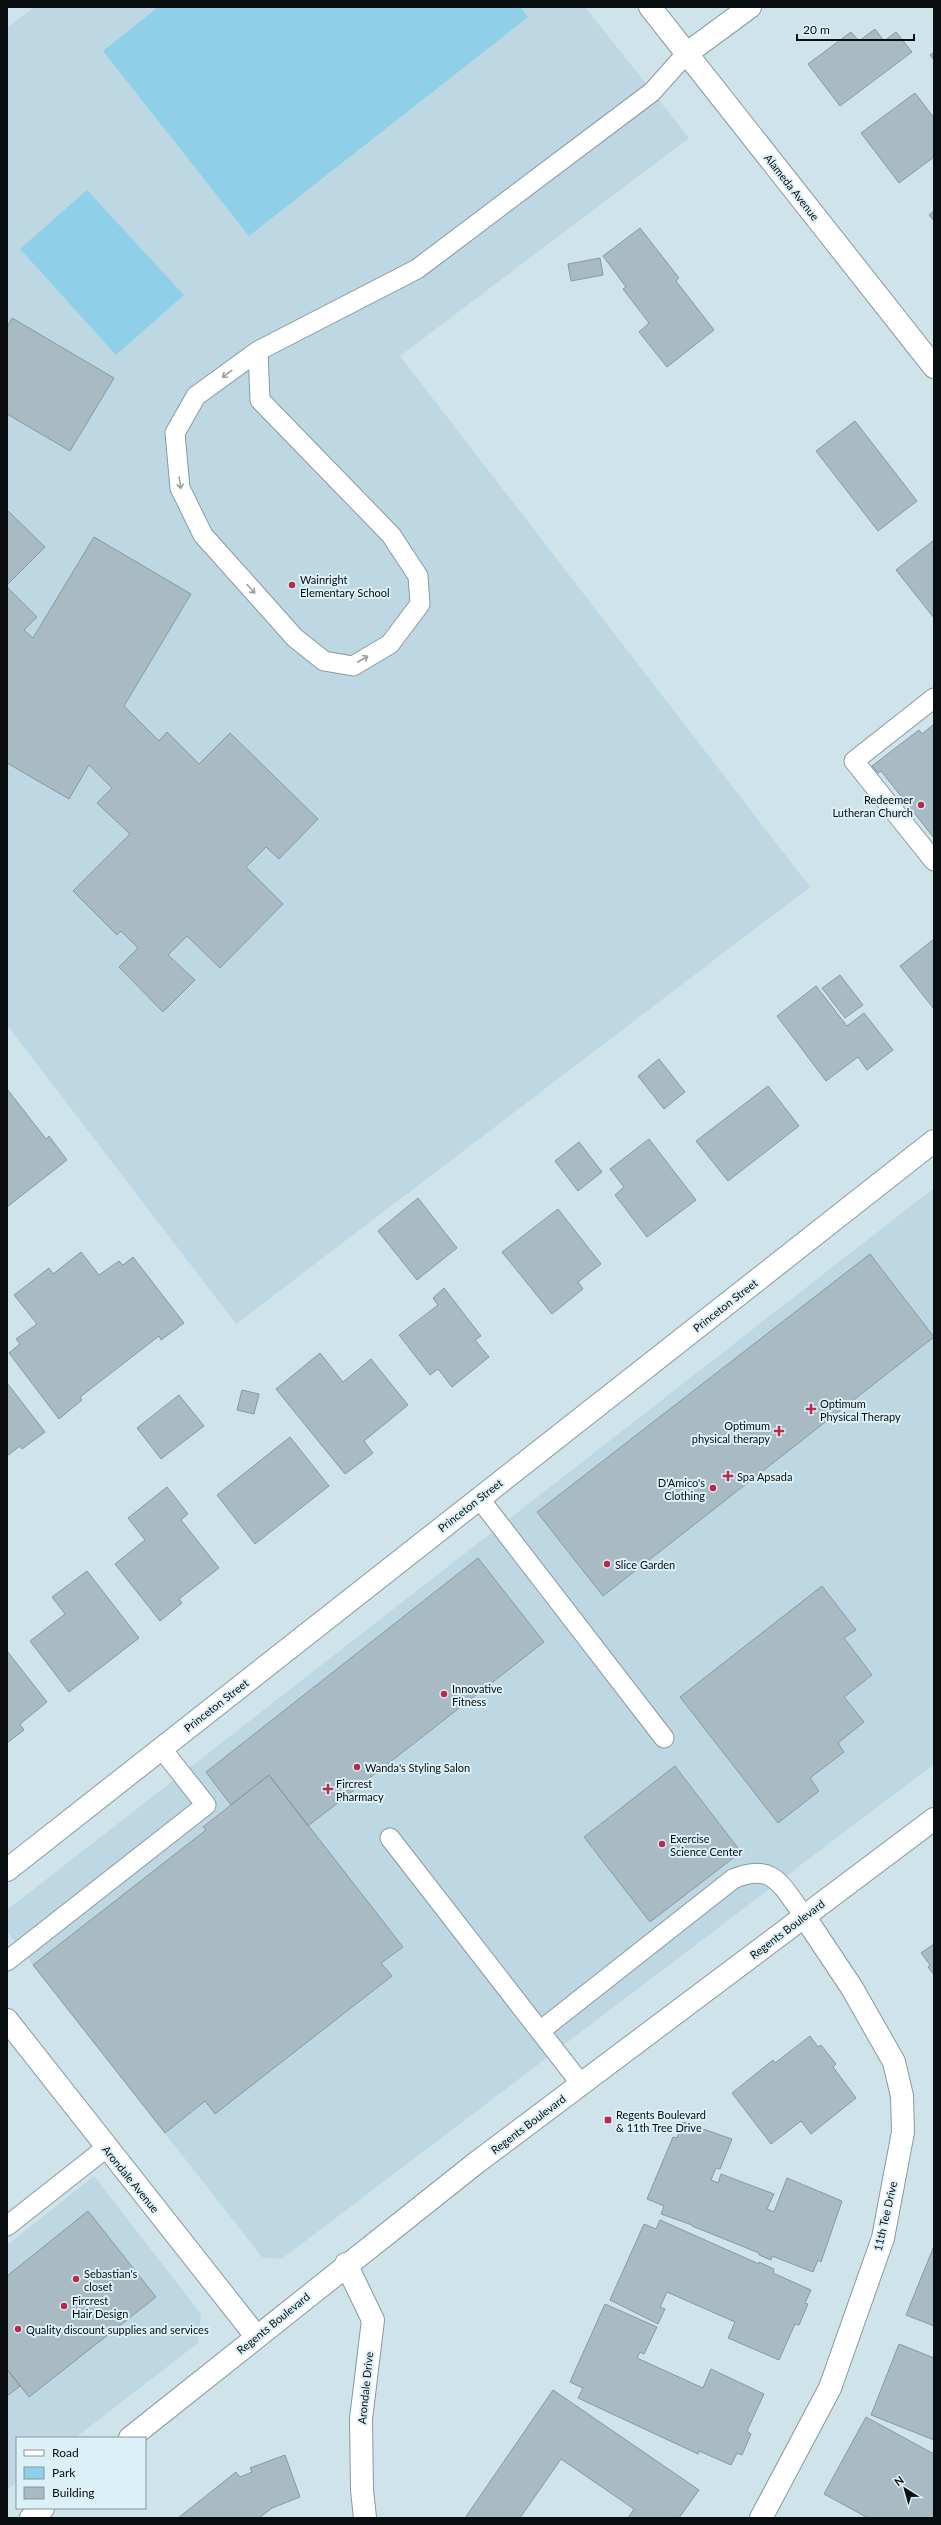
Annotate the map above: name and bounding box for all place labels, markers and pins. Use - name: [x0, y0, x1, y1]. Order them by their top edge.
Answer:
- place label: Wainright Elementary School: [300, 573, 390, 599]
- marker: Wainright Elementary School: [287, 580, 297, 590]
- place label: Redeemer Lutheran Church: [833, 793, 913, 819]
- marker: Redeemer Lutheran Church: [916, 800, 926, 810]
- place label: Optimum Physical Therapy: [820, 1397, 901, 1423]
- marker: Optimum Physical Therapy: [805, 1403, 817, 1415]
- place label: Optimum physical therapy: [692, 1419, 770, 1445]
- marker: Optimum physical therapy: [773, 1425, 785, 1437]
- marker: Spa Apsada: [722, 1470, 734, 1482]
- place label: Spa Apsada: [737, 1470, 792, 1483]
- place label: D'Amico's Clothing: [658, 1476, 705, 1502]
- marker: D'Amico's Clothing: [708, 1483, 718, 1493]
- place label: Slice Garden: [615, 1558, 675, 1571]
- marker: Slice Garden: [602, 1559, 612, 1569]
- place label: Innovative Fitness: [452, 1682, 503, 1708]
- marker: Innovative Fitness: [439, 1689, 449, 1699]
- place label: Wanda's Styling Salon: [365, 1761, 470, 1774]
- marker: Wanda's Styling Salon: [352, 1762, 362, 1772]
- place label: Fircrest Pharmacy: [336, 1777, 384, 1803]
- marker: Fircrest Pharmacy: [323, 1784, 333, 1794]
- place label: Exercise Science Center: [670, 1832, 742, 1858]
- marker: Exercise Science Center: [657, 1839, 667, 1849]
- place label: Regents Boulevard & 11th Tree Drive: [616, 2108, 706, 2134]
- marker: Regents Boulevard & 11th Tree Drive: [603, 2115, 613, 2125]
- place label: Sebastian's closet: [84, 2267, 138, 2293]
- marker: Sebastian's closet: [71, 2274, 81, 2284]
- place label: Fircrest Hair Design: [72, 2294, 128, 2320]
- marker: Fircrest Hair Design: [59, 2301, 69, 2311]
- place label: Quality discount supplies and services: [26, 2323, 209, 2336]
- marker: Quality discount supplies and services: [13, 2324, 23, 2334]

